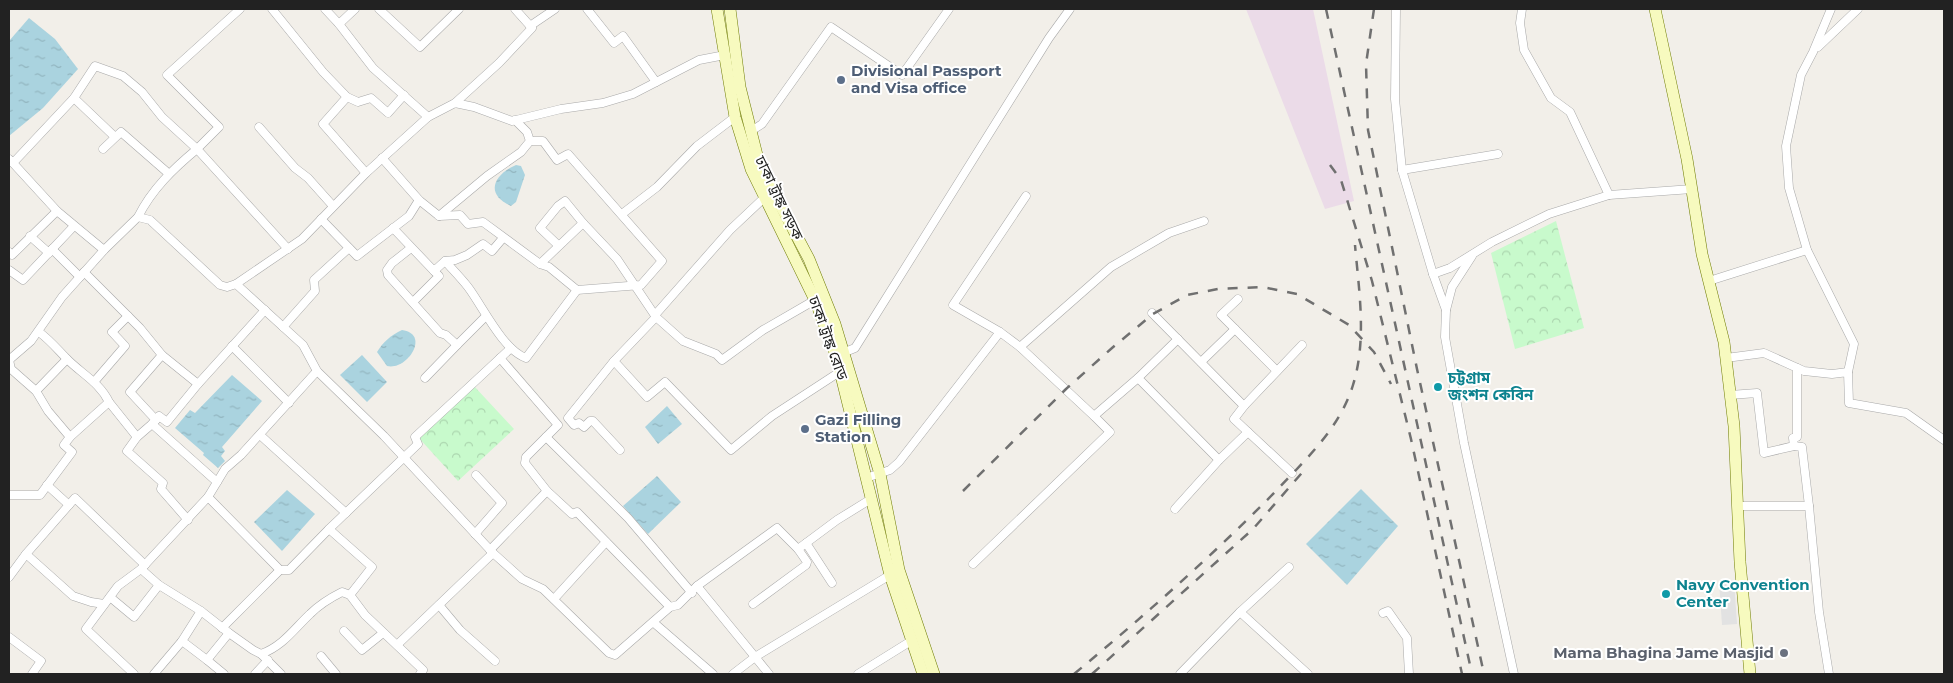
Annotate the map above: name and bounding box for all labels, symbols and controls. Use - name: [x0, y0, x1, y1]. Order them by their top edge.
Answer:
- place label: Divisional Passport and Visa office: [851, 61, 1002, 97]
- marker: Divisional Passport and Visa office: [835, 74, 847, 86]
- street label: ঢাকা ট্রাঙ্ক সড়ক: [751, 152, 808, 244]
- street label: ঢাকা ট্রাঙ্ক রোড: [804, 292, 853, 383]
- place label: চট্টগ্রাম জংশন কেবিন: [1447, 368, 1534, 404]
- marker: চট্টগ্রাম জংশন কেবিন: [1432, 381, 1444, 393]
- place label: Gazi Filling Station: [815, 410, 901, 446]
- marker: Gazi Filling Station: [799, 423, 811, 435]
- place label: Navy Convention Center: [1676, 575, 1810, 611]
- marker: Navy Convention Center: [1660, 588, 1672, 600]
- place label: Mama Bhagina Jame Masjid: [1553, 643, 1774, 662]
- marker: Mama Bhagina Jame Masjid: [1778, 647, 1790, 659]

